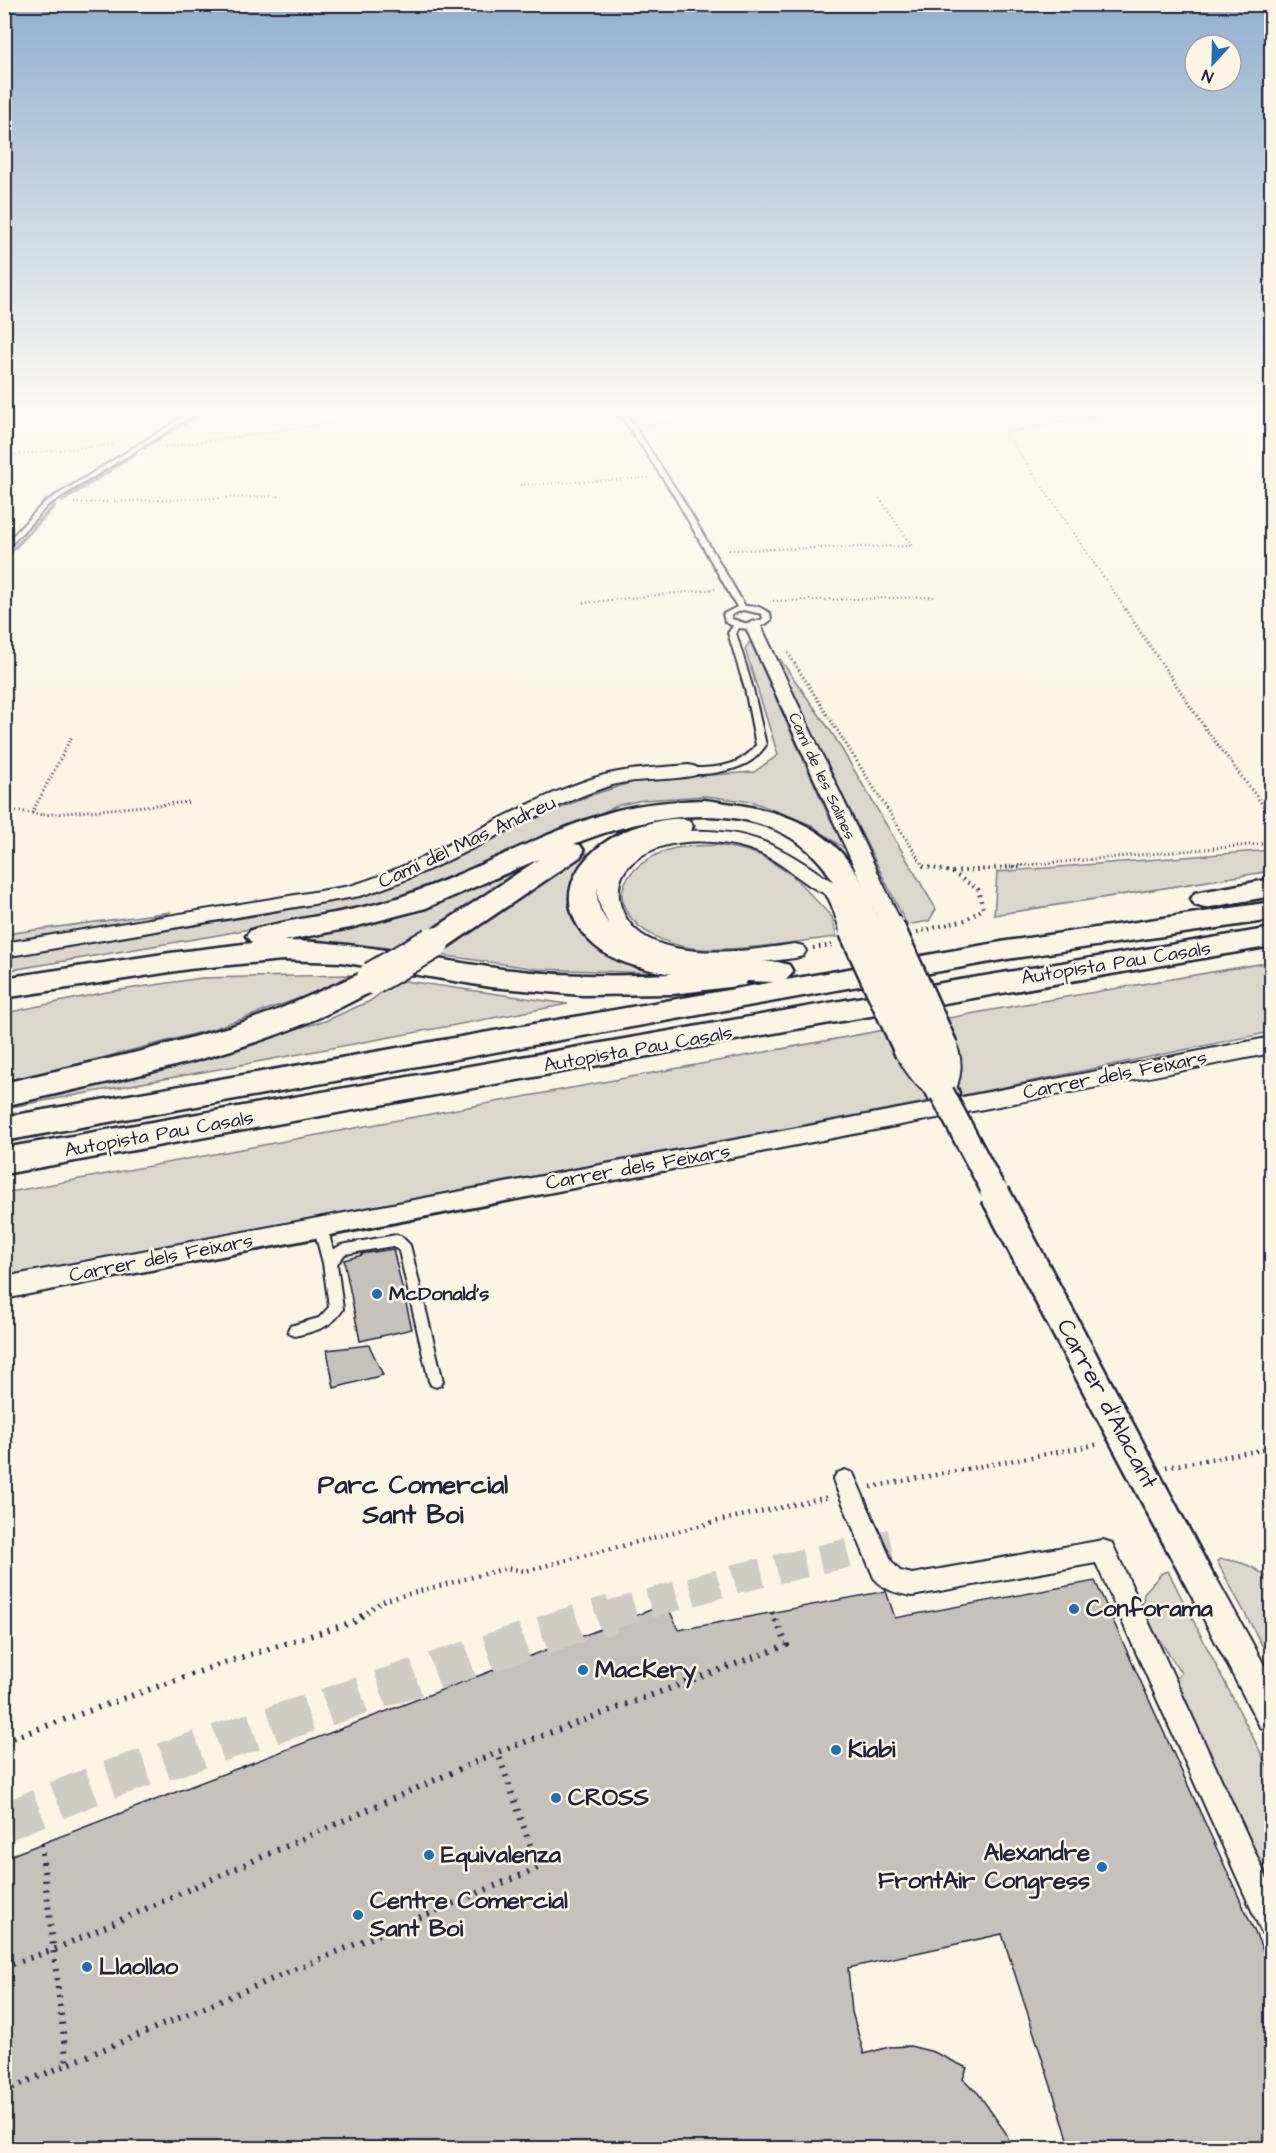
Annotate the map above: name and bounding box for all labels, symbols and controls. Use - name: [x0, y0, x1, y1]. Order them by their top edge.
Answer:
- north arrow: [1183, 33, 1243, 93]
- text: N: [1199, 64, 1217, 88]
- street label: Camí de les Salines: [783, 709, 861, 843]
- street label: Camí del Mas Andreu: [374, 789, 560, 895]
- street label: Autopista Pau Casals: [1019, 934, 1213, 992]
- street label: Autopista Pau Casals: [541, 1019, 735, 1079]
- street label: Carrer dels Feixars: [1021, 1043, 1209, 1107]
- street label: Autopista Pau Casals: [62, 1104, 256, 1164]
- street label: Carrer dels Feixars: [544, 1137, 732, 1197]
- street label: Carrer dels Feixars: [67, 1226, 255, 1290]
- place label: McDonald's: [389, 1280, 489, 1308]
- marker: McDonald's: [370, 1287, 384, 1301]
- street label: Carrer d'Alacant: [1048, 1313, 1166, 1495]
- district label: Parc Comercial Sant Boi: [318, 1467, 508, 1533]
- place label: Conforama: [1086, 1592, 1213, 1626]
- marker: Conforama: [1067, 1602, 1081, 1616]
- place label: MacKery: [595, 1653, 697, 1689]
- marker: MacKery: [576, 1663, 590, 1677]
- place label: Kiabi: [848, 1733, 896, 1767]
- marker: Kiabi: [829, 1743, 843, 1757]
- place label: CROSS: [568, 1781, 650, 1815]
- marker: CROSS: [549, 1791, 563, 1805]
- place label: Alexandre FrontAir Congress: [878, 1836, 1090, 1899]
- place label: Equivalenza: [441, 1838, 562, 1872]
- marker: Equivalenza: [422, 1848, 436, 1862]
- marker: Alexandre FrontAir Congress: [1095, 1860, 1109, 1874]
- place label: Centre Comercial Sant Boi: [369, 1884, 568, 1946]
- marker: Centre Comercial Sant Boi: [351, 1908, 365, 1922]
- place label: Llaollao: [99, 1950, 179, 1984]
- marker: Llaollao: [80, 1960, 94, 1974]

